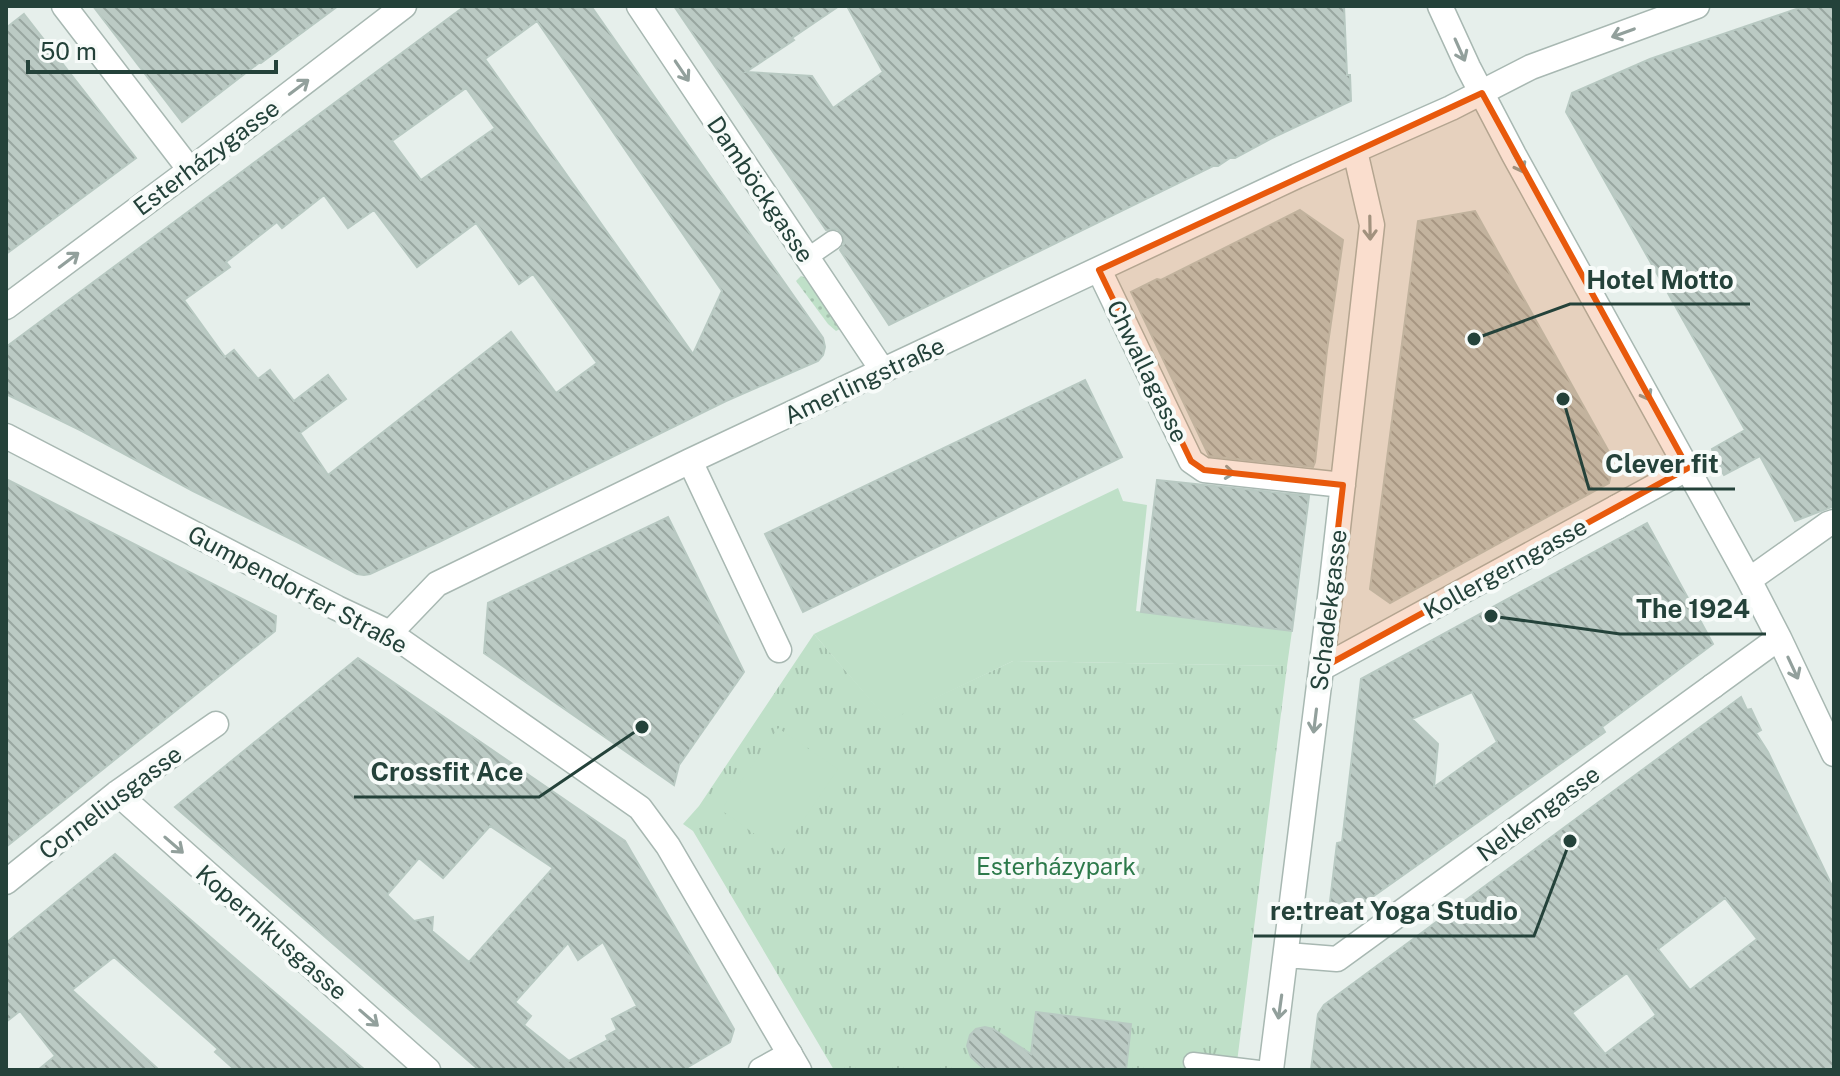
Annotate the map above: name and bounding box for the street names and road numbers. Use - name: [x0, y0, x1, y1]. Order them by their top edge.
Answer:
- street label: Esterházygasse: [128, 93, 284, 221]
- street label: Damböckgasse: [702, 111, 820, 267]
- street label: Chwallagasse: [1102, 295, 1194, 447]
- street label: Amerlingstraße: [779, 331, 949, 429]
- street label: Kollergerngasse: [1418, 512, 1592, 624]
- street label: Gumpendorfer Straße: [183, 519, 413, 659]
- street label: Schadekgasse: [1304, 528, 1352, 692]
- street label: Corneliusgasse: [33, 739, 187, 865]
- street label: Nelkengasse: [1471, 759, 1605, 867]
- street label: Kopernikusgasse: [191, 859, 353, 1005]

